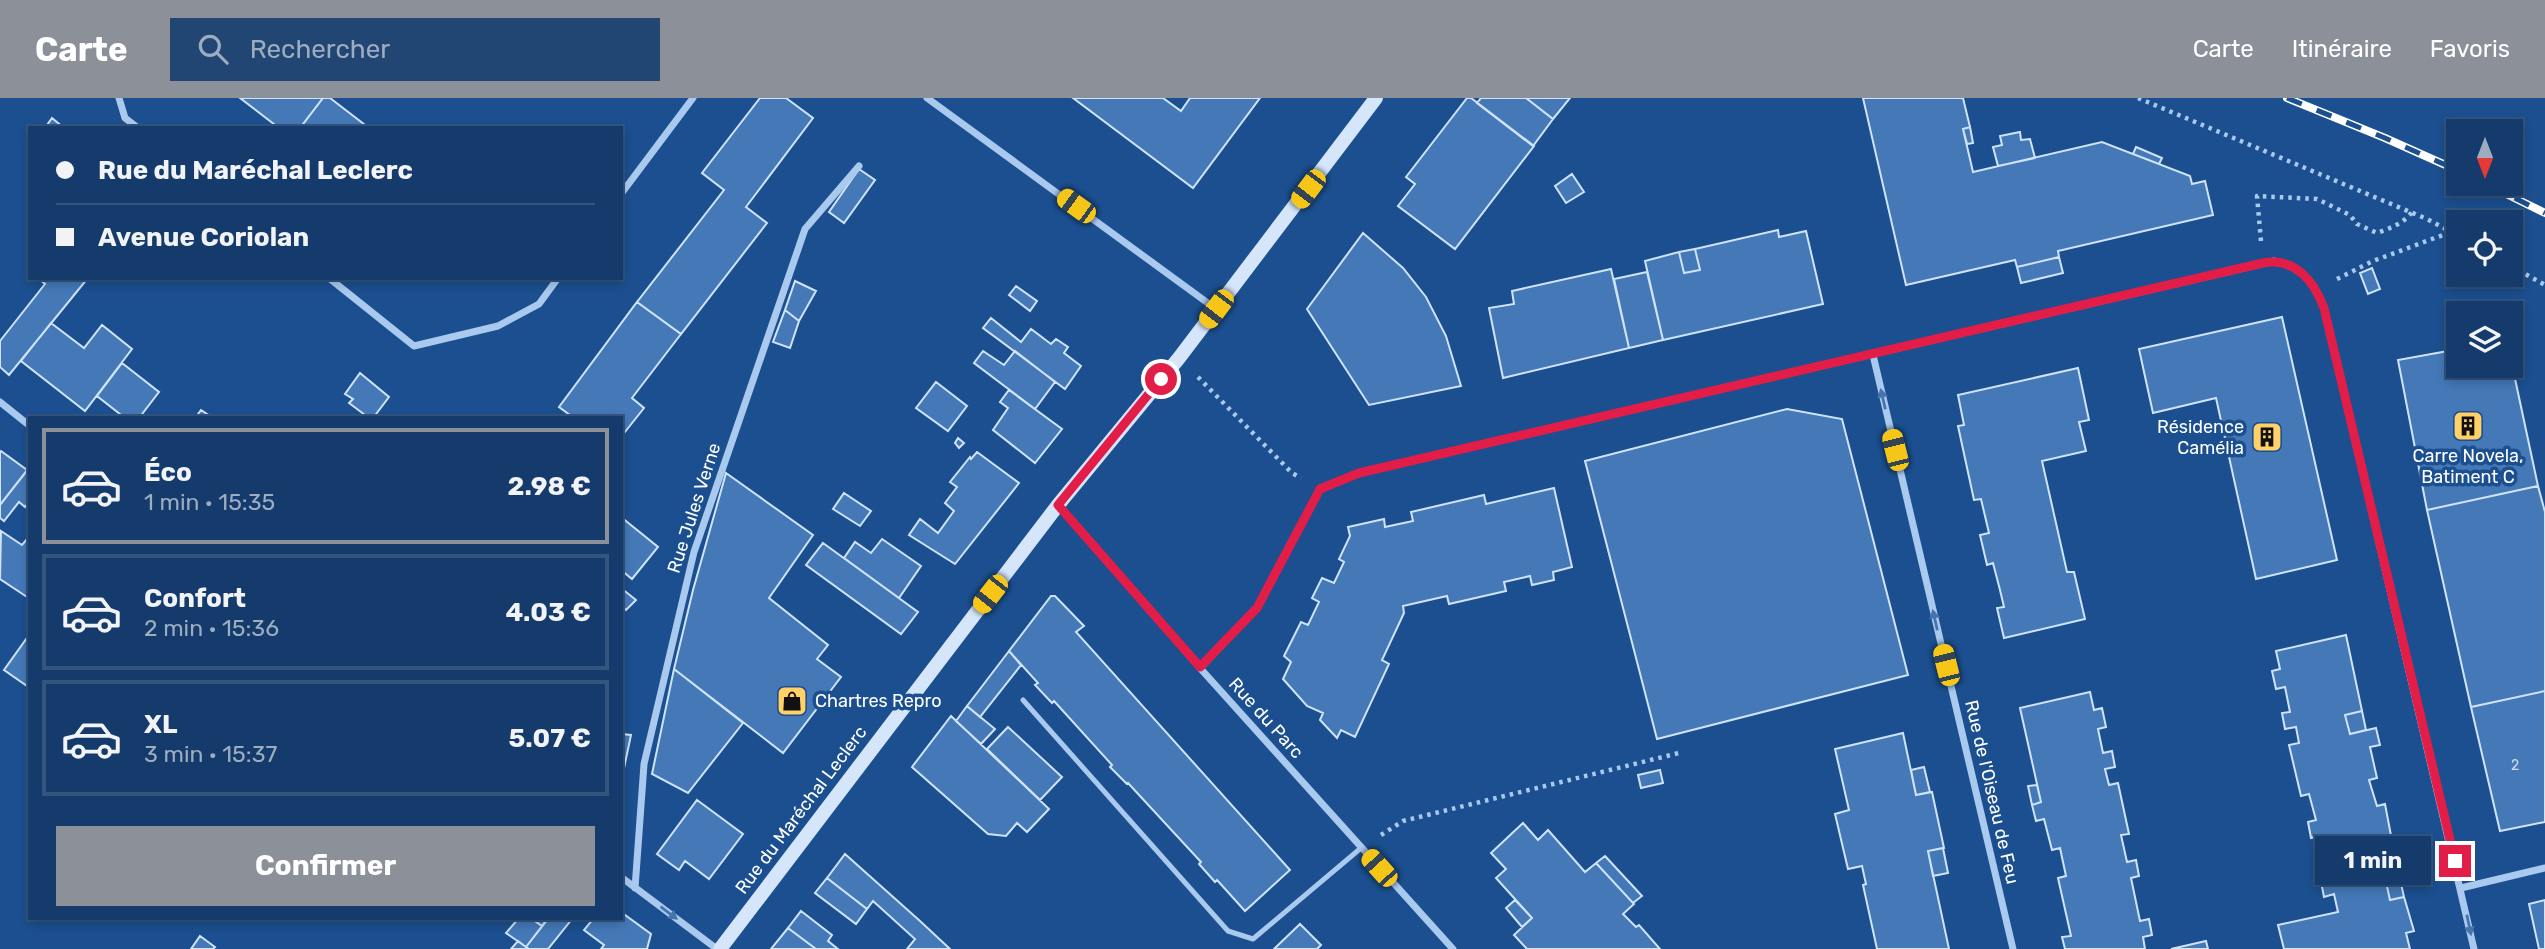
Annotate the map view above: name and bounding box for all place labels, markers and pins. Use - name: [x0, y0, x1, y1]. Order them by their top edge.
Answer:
- building icon: Carre Novela, Batiment C: [2451, 409, 2485, 443]
- place label: Résidence Camélia: [2157, 416, 2244, 459]
- building icon: Résidence Camélia: [2250, 420, 2284, 454]
- place label: Carre Novela, Batiment C: [2413, 445, 2523, 488]
- shop icon: Chartres Repro: [775, 684, 809, 718]
- place label: Chartres Repro: [815, 690, 942, 712]

